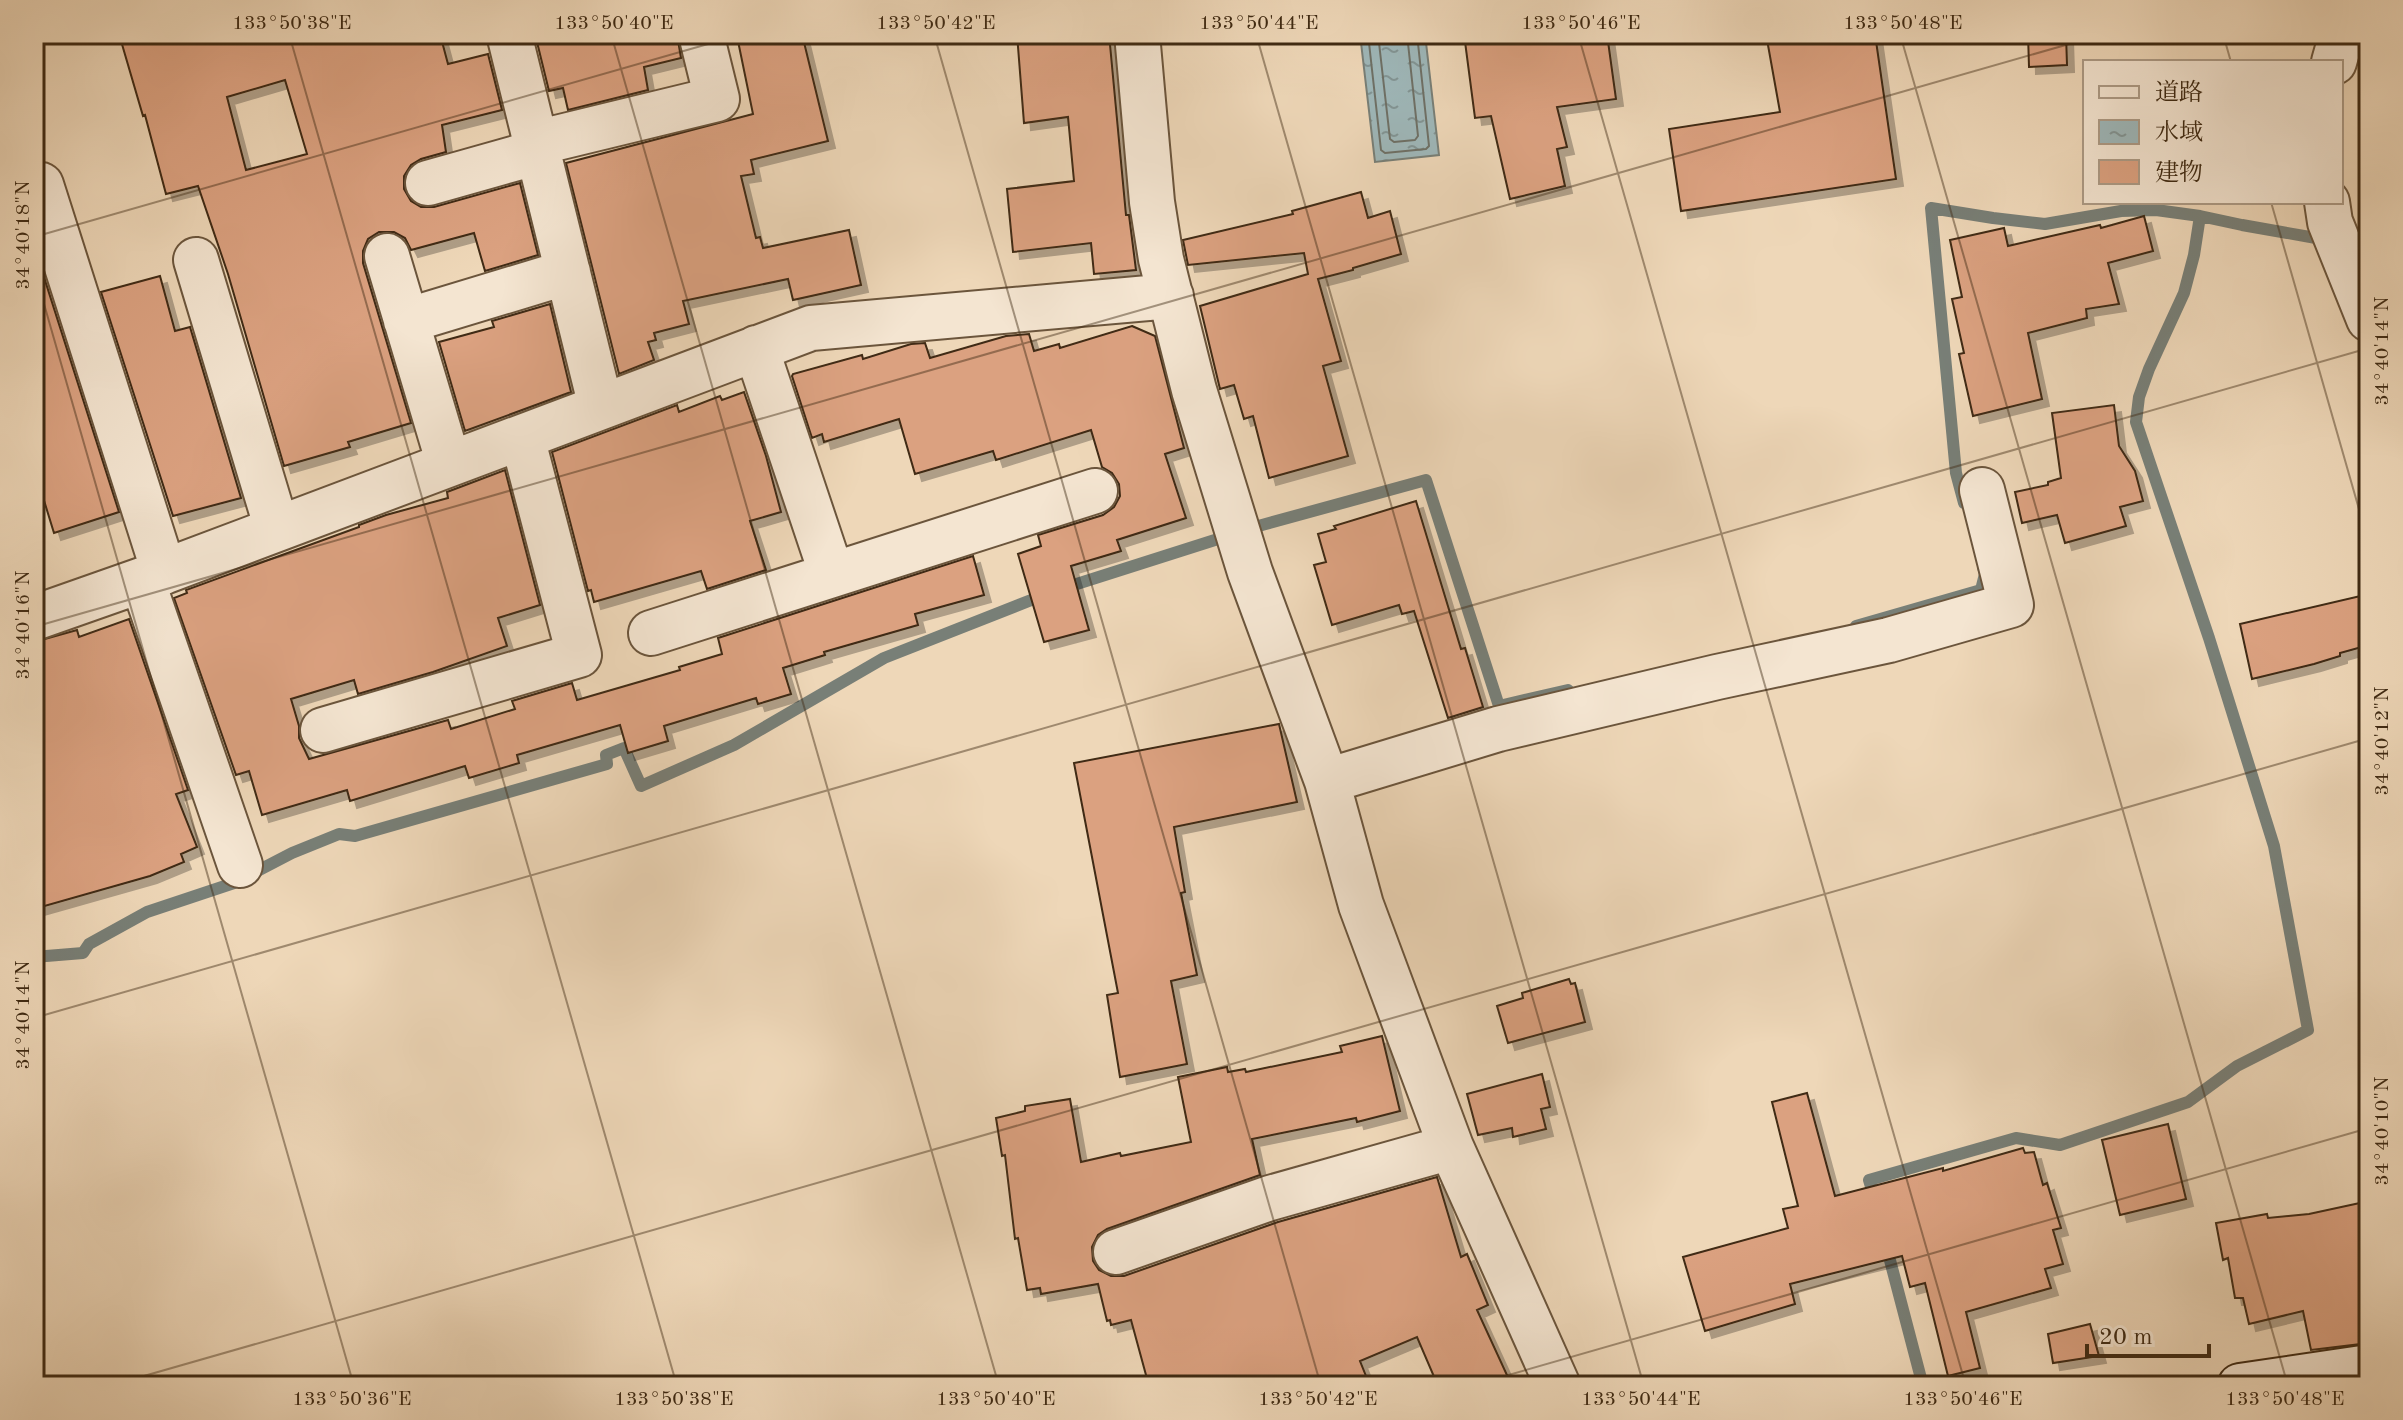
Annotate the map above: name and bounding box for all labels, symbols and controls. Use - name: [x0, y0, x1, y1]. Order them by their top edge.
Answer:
- text: 133°50'38"E: [232, 14, 352, 34]
- text: 133°50'40"E: [554, 14, 674, 34]
- text: 133°50'42"E: [876, 14, 996, 34]
- text: 133°50'44"E: [1199, 14, 1319, 34]
- text: 133°50'46"E: [1521, 14, 1641, 34]
- text: 133°50'48"E: [1843, 14, 1963, 34]
- legend: [2083, 60, 2343, 204]
- text: 道路: [2155, 79, 2203, 106]
- text: 水域: [2155, 119, 2203, 146]
- text: 建物: [2155, 159, 2203, 186]
- text: 34°40'18"N: [14, 180, 34, 290]
- text: 34°40'14"N: [2373, 296, 2393, 406]
- text: 34°40'16"N: [14, 570, 34, 680]
- text: 34°40'12"N: [2373, 686, 2393, 796]
- text: 34°40'14"N: [14, 960, 34, 1070]
- text: 34°40'10"N: [2373, 1076, 2393, 1186]
- scale bar: [2087, 1308, 2209, 1358]
- text: 20 m: [2099, 1326, 2153, 1350]
- text: 133°50'36"E: [292, 1390, 412, 1410]
- text: 133°50'38"E: [614, 1390, 734, 1410]
- text: 133°50'40"E: [936, 1390, 1056, 1410]
- text: 133°50'42"E: [1258, 1390, 1378, 1410]
- text: 133°50'44"E: [1581, 1390, 1701, 1410]
- text: 133°50'46"E: [1903, 1390, 2023, 1410]
- text: 133°50'48"E: [2225, 1390, 2345, 1410]

